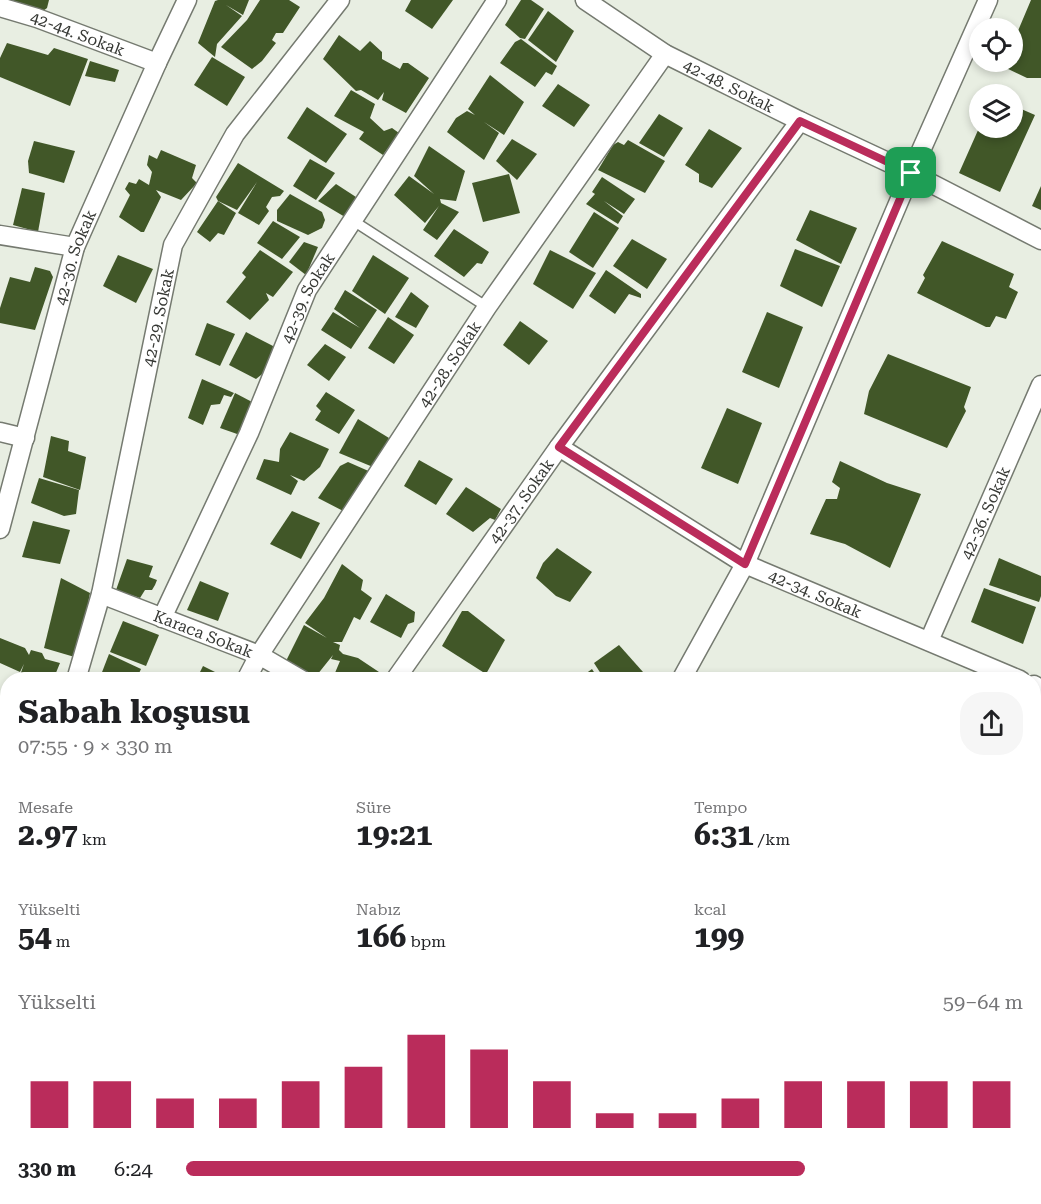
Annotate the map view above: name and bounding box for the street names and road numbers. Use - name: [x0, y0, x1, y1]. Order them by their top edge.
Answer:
- street label: 42-44. Sokak: [28, 8, 127, 60]
- street label: 42-48. Sokak: [680, 56, 778, 117]
- street label: 42-30. Sokak: [51, 207, 100, 307]
- street label: 42-39. Sokak: [277, 249, 339, 346]
- street label: 42-29. Sokak: [139, 267, 178, 368]
- street label: 42-28. Sokak: [415, 317, 485, 411]
- street label: 42-37. Sokak: [485, 455, 558, 547]
- street label: 42-36. Sokak: [957, 464, 1014, 562]
- street label: 42-34. Sokak: [765, 566, 865, 622]
- street label: Karaca Sokak: [151, 606, 256, 662]

